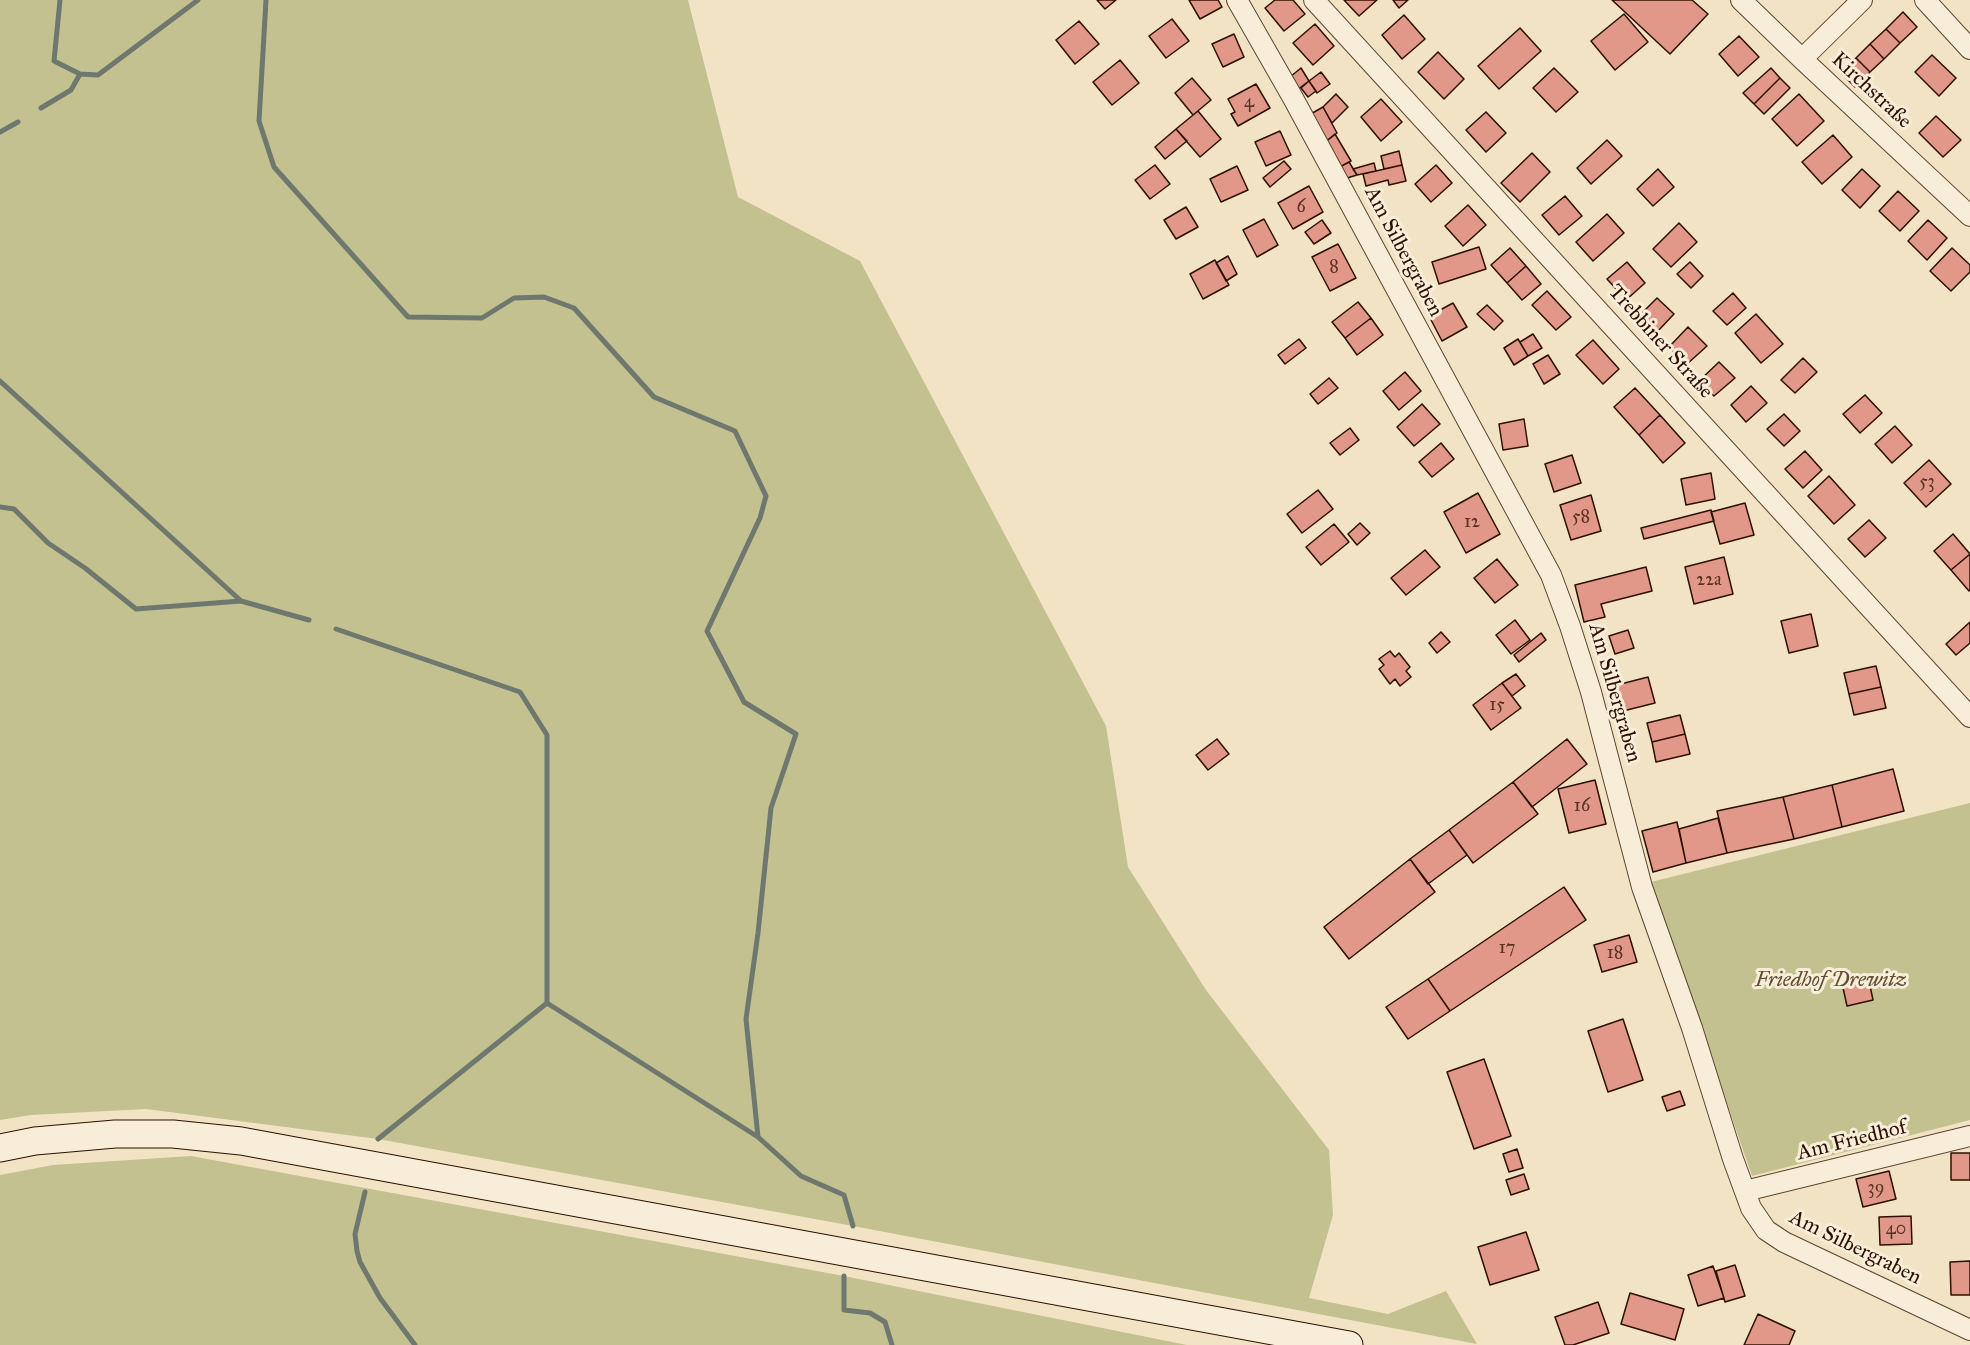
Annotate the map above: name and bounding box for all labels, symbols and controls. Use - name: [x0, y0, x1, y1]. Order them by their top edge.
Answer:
- street label: Kirchstraße: [1826, 48, 1916, 134]
- house number: 4: [1244, 92, 1254, 114]
- street label: Am Silbergraben: [1358, 183, 1448, 321]
- house number: 6: [1296, 197, 1306, 219]
- house number: 8: [1329, 257, 1339, 279]
- street label: Trebbiner Straße: [1602, 280, 1718, 404]
- house number: 53: [1919, 472, 1935, 494]
- house number: 58: [1572, 507, 1590, 529]
- house number: 12: [1464, 512, 1480, 534]
- house number: 22a: [1696, 570, 1722, 592]
- street label: Am Silbergraben: [1582, 621, 1646, 765]
- house number: 15: [1489, 695, 1505, 717]
- house number: 16: [1574, 796, 1590, 818]
- house number: 17: [1499, 938, 1515, 960]
- house number: 18: [1607, 943, 1623, 965]
- park label: Friedhof Drewitz: [1755, 968, 1907, 994]
- street label: Am Friedhof: [1795, 1115, 1909, 1167]
- house number: 39: [1868, 1178, 1884, 1200]
- street label: Am Silbergraben: [1785, 1205, 1925, 1291]
- house number: 40: [1886, 1219, 1906, 1241]

